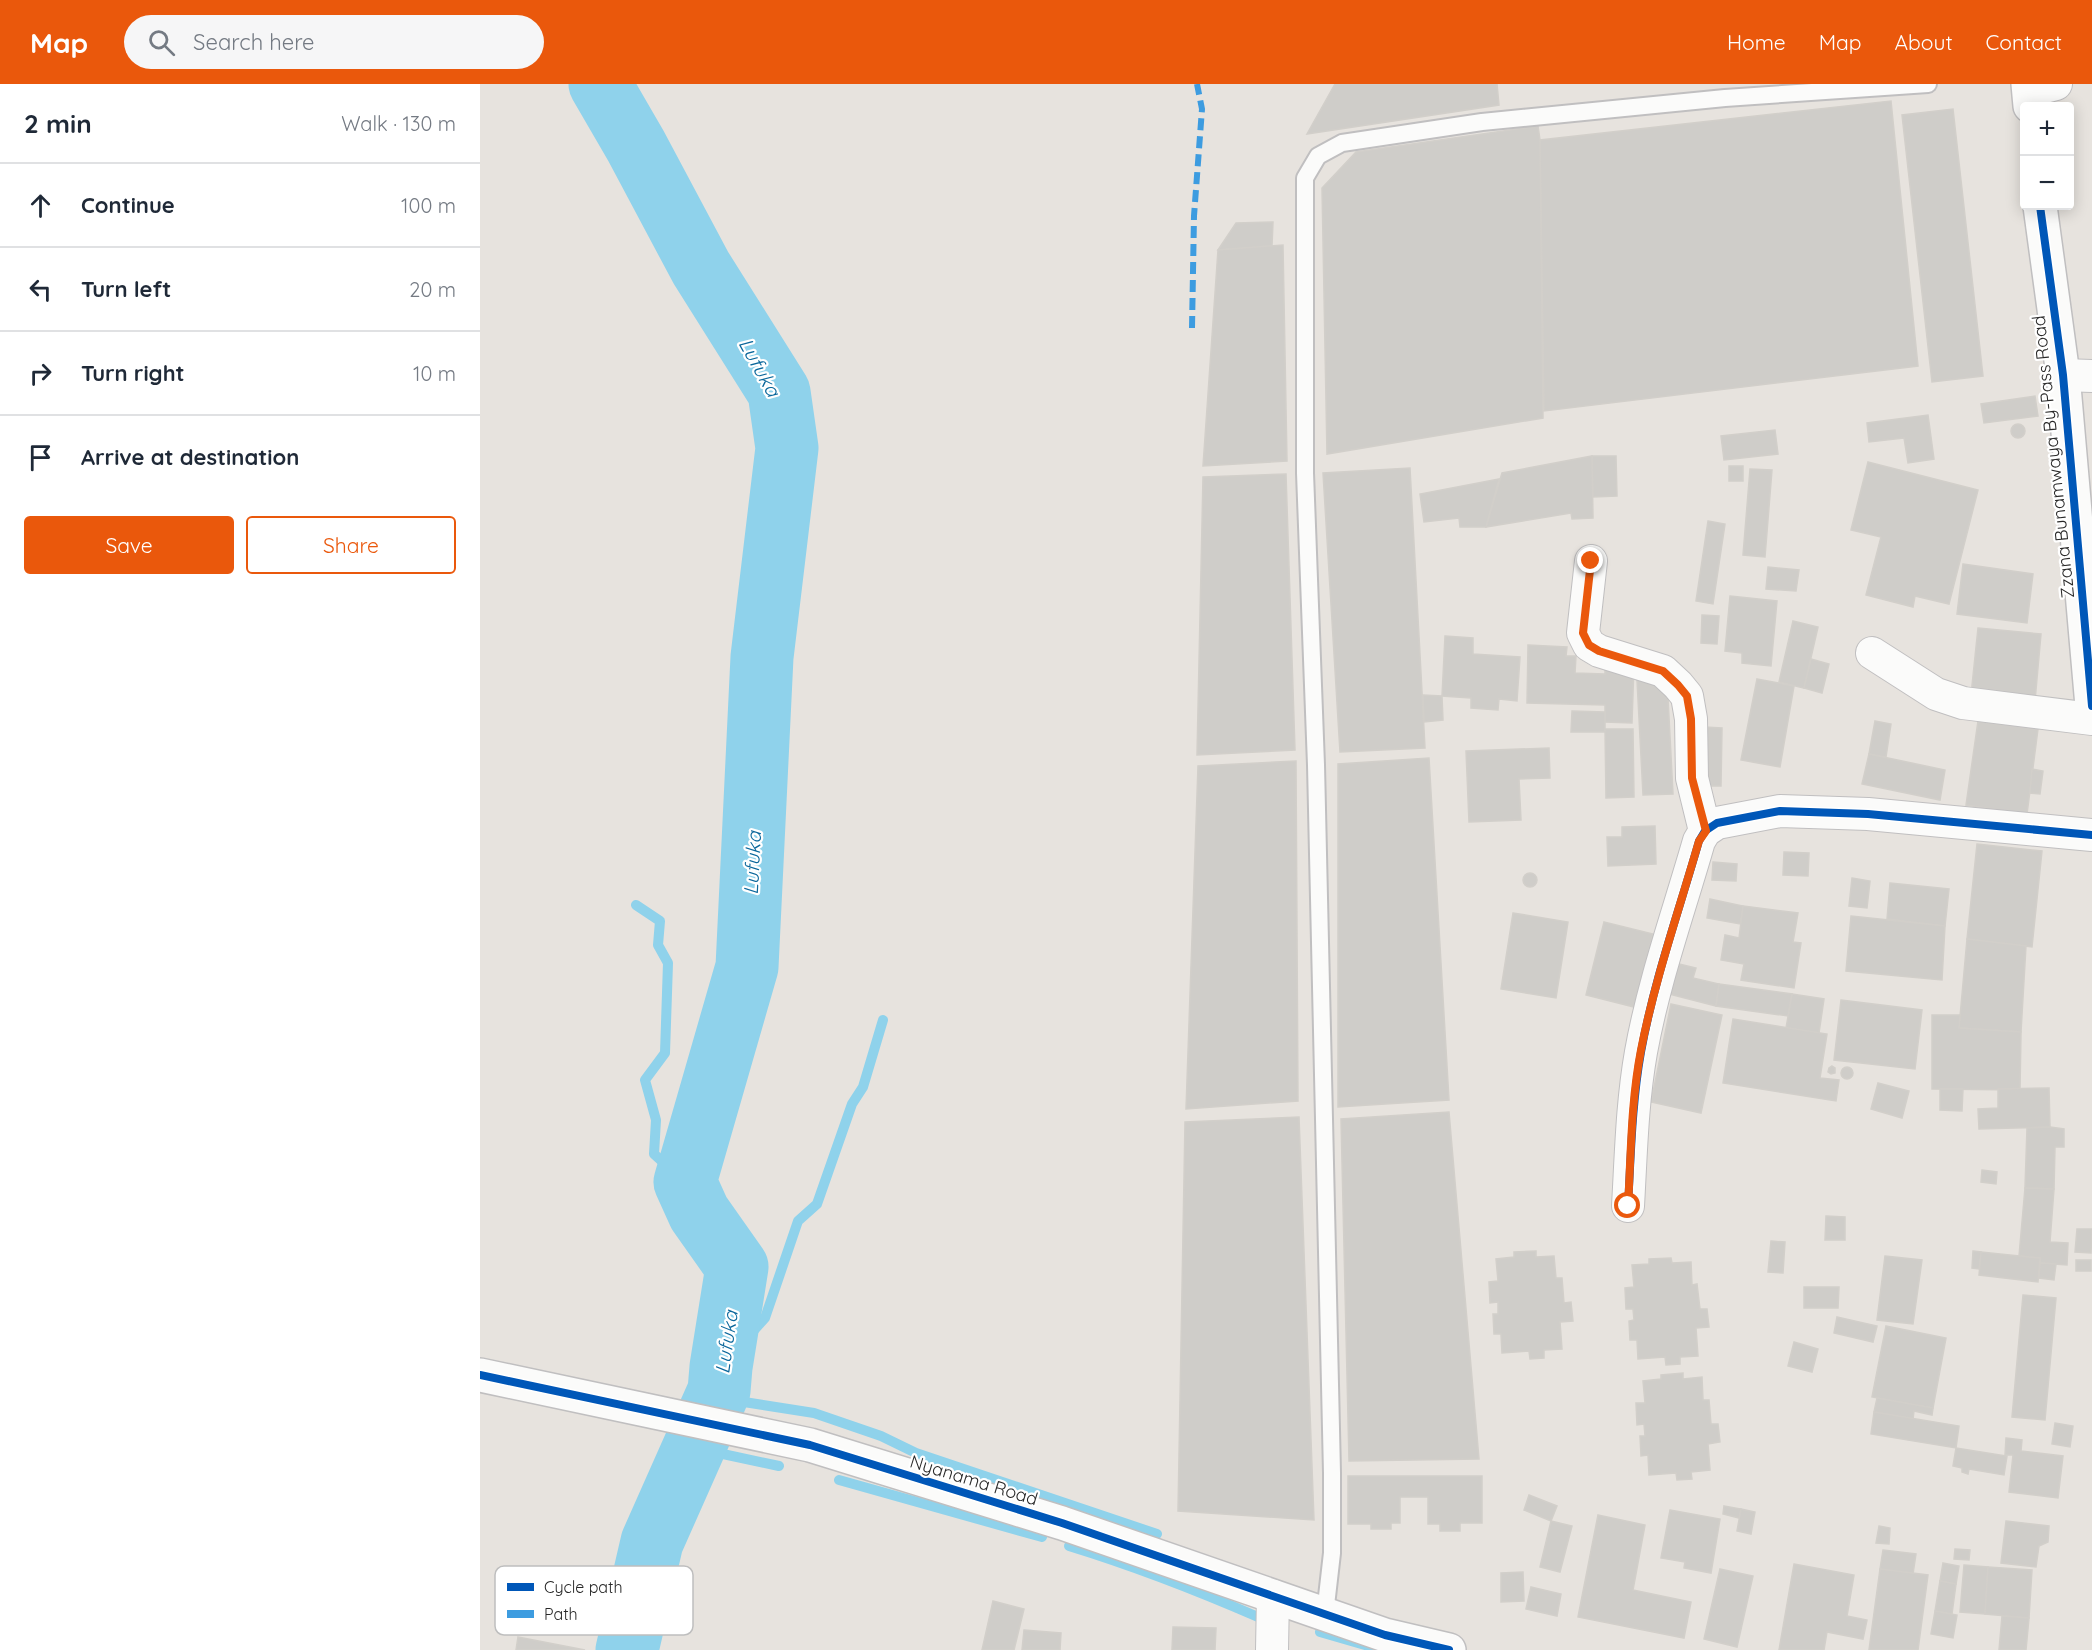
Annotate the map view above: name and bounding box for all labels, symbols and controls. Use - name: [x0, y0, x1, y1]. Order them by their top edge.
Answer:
- search box: [124, 15, 544, 69]
- text: Map: [30, 25, 88, 60]
- icon: search: [145, 26, 178, 59]
- text: Search here: [193, 28, 315, 56]
- text: Home: [1727, 29, 1786, 55]
- text: Map: [1819, 29, 1862, 55]
- text: About: [1895, 29, 1953, 55]
- text: Contact: [1986, 29, 2062, 55]
- map controls: [2020, 102, 2074, 210]
- button: +: [2020, 102, 2074, 156]
- text: 2 min: [24, 107, 92, 140]
- text: Walk · 130 m: [341, 111, 456, 136]
- button: −: [2020, 156, 2074, 210]
- icon: ahead: [24, 189, 57, 222]
- text: Continue: [81, 191, 175, 219]
- text: 100 m: [401, 193, 456, 218]
- icon: left: [24, 273, 57, 306]
- text: Turn left: [81, 275, 171, 303]
- text: 20 m: [409, 277, 456, 302]
- street label: Zzana Bunamwaya By-Pass Road: [2027, 314, 2079, 600]
- water label: Lufuka: [734, 333, 787, 402]
- icon: right: [24, 357, 57, 390]
- text: Turn right: [81, 359, 185, 387]
- text: 10 m: [413, 361, 456, 386]
- icon: arrive: [24, 441, 57, 474]
- text: Arrive at destination: [81, 443, 299, 471]
- button: Save: [24, 516, 234, 574]
- button: Share: [246, 516, 456, 574]
- route end: [1577, 547, 1603, 573]
- water label: Lufuka: [738, 829, 766, 895]
- route start: [1614, 1192, 1640, 1218]
- water label: Lufuka: [709, 1307, 743, 1375]
- street label: Nyanama Road: [907, 1450, 1041, 1510]
- legend: [495, 1566, 693, 1635]
- text: Cycle path: [544, 1577, 623, 1597]
- text: Path: [544, 1604, 578, 1624]

